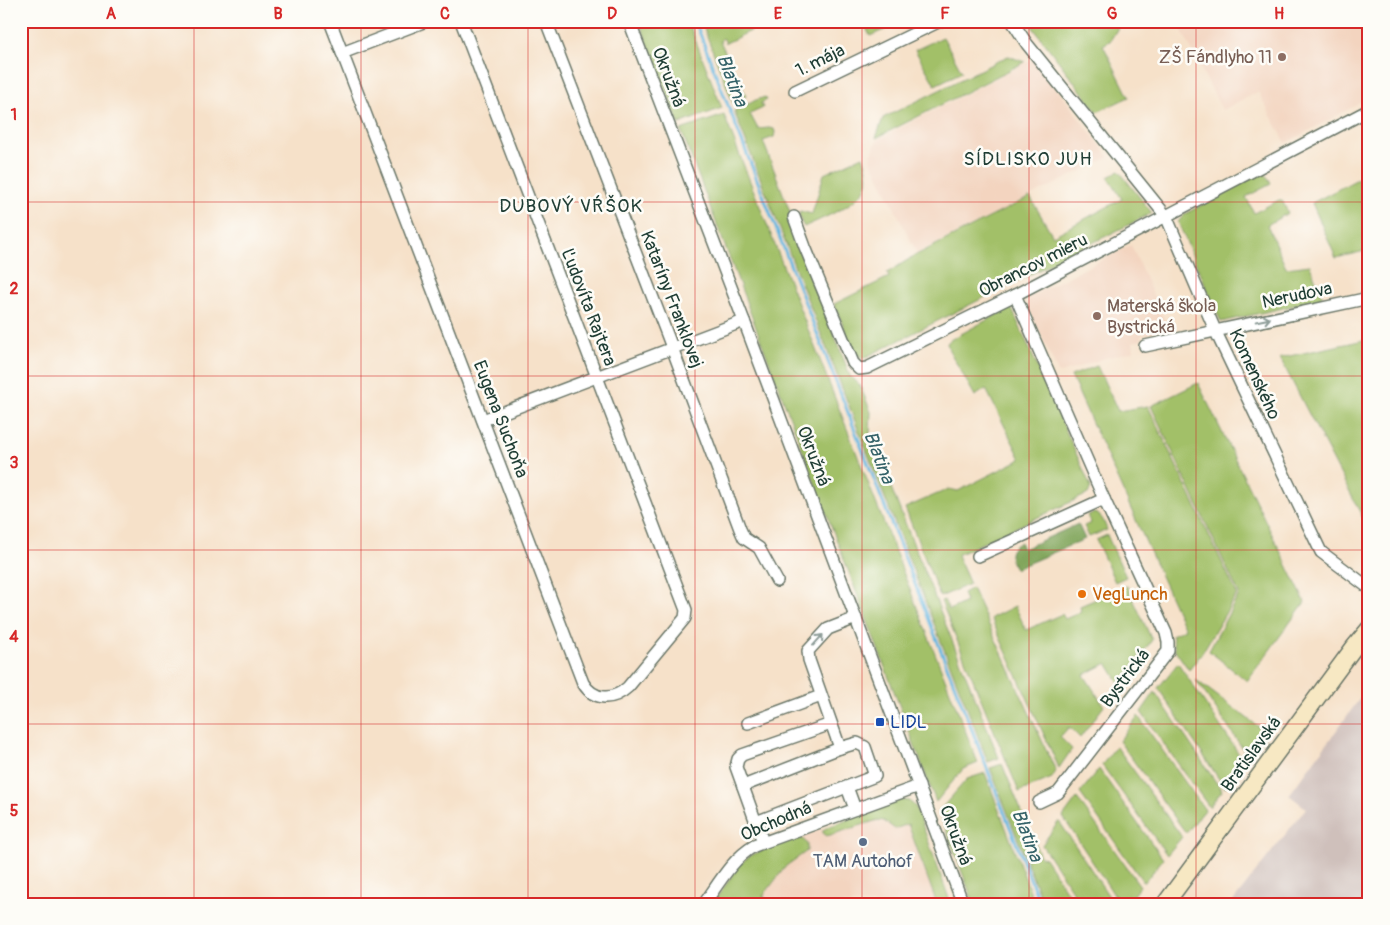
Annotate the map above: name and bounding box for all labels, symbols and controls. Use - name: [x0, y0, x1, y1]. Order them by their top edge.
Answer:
- text: A: [106, 4, 117, 24]
- text: B: [273, 4, 283, 24]
- text: C: [440, 4, 450, 24]
- text: D: [607, 4, 617, 24]
- text: E: [774, 4, 783, 24]
- text: F: [940, 4, 950, 24]
- text: G: [1107, 4, 1118, 24]
- text: H: [1274, 4, 1284, 24]
- street label: 1. mája: [792, 39, 849, 82]
- street label: Okružná: [647, 44, 690, 110]
- place label: ZŠ Fándlyho 11: [1159, 45, 1272, 69]
- water label: Blatina: [711, 51, 753, 111]
- marker: ZŠ Fándlyho 11: [1276, 51, 1288, 63]
- text: 1: [11, 105, 17, 125]
- district label: SÍDLISKO JUH: [964, 147, 1092, 171]
- district label: DUBOVÝ VŔŠOK: [499, 194, 643, 218]
- street label: Kataríny Franklovej: [635, 227, 708, 371]
- street label: Obrancov mieru: [975, 228, 1091, 303]
- street label: Ľudovíta Rajtera: [556, 245, 621, 369]
- street label: Nerudova: [1260, 277, 1334, 314]
- text: 2: [10, 279, 19, 299]
- place label: Materská škola Bystrická: [1107, 295, 1216, 339]
- marker: Materská škola Bystrická: [1091, 310, 1103, 322]
- one-way arrow: [1254, 315, 1270, 325]
- street label: Komenského: [1224, 325, 1286, 424]
- street label: Eugena Suchoňa: [468, 357, 533, 481]
- street label: Okružná: [792, 423, 835, 489]
- water label: Blatina: [858, 428, 900, 488]
- text: 3: [10, 453, 19, 473]
- place label: VegLunch: [1092, 583, 1168, 606]
- marker: VegLunch: [1076, 588, 1088, 600]
- text: 4: [9, 627, 19, 647]
- one-way arrow: [812, 633, 824, 646]
- street label: Bystrická: [1096, 644, 1155, 712]
- place label: LIDL: [890, 711, 927, 734]
- street label: Bratislavská: [1216, 712, 1286, 797]
- marker: LIDL: [874, 716, 886, 728]
- street label: Obchodná: [737, 796, 815, 847]
- text: 5: [10, 801, 19, 821]
- street label: Okružná: [934, 802, 977, 868]
- water label: Blatina: [1006, 806, 1048, 866]
- marker: TAM Autohof: [857, 836, 869, 848]
- place label: TAM Autohof: [813, 850, 914, 873]

